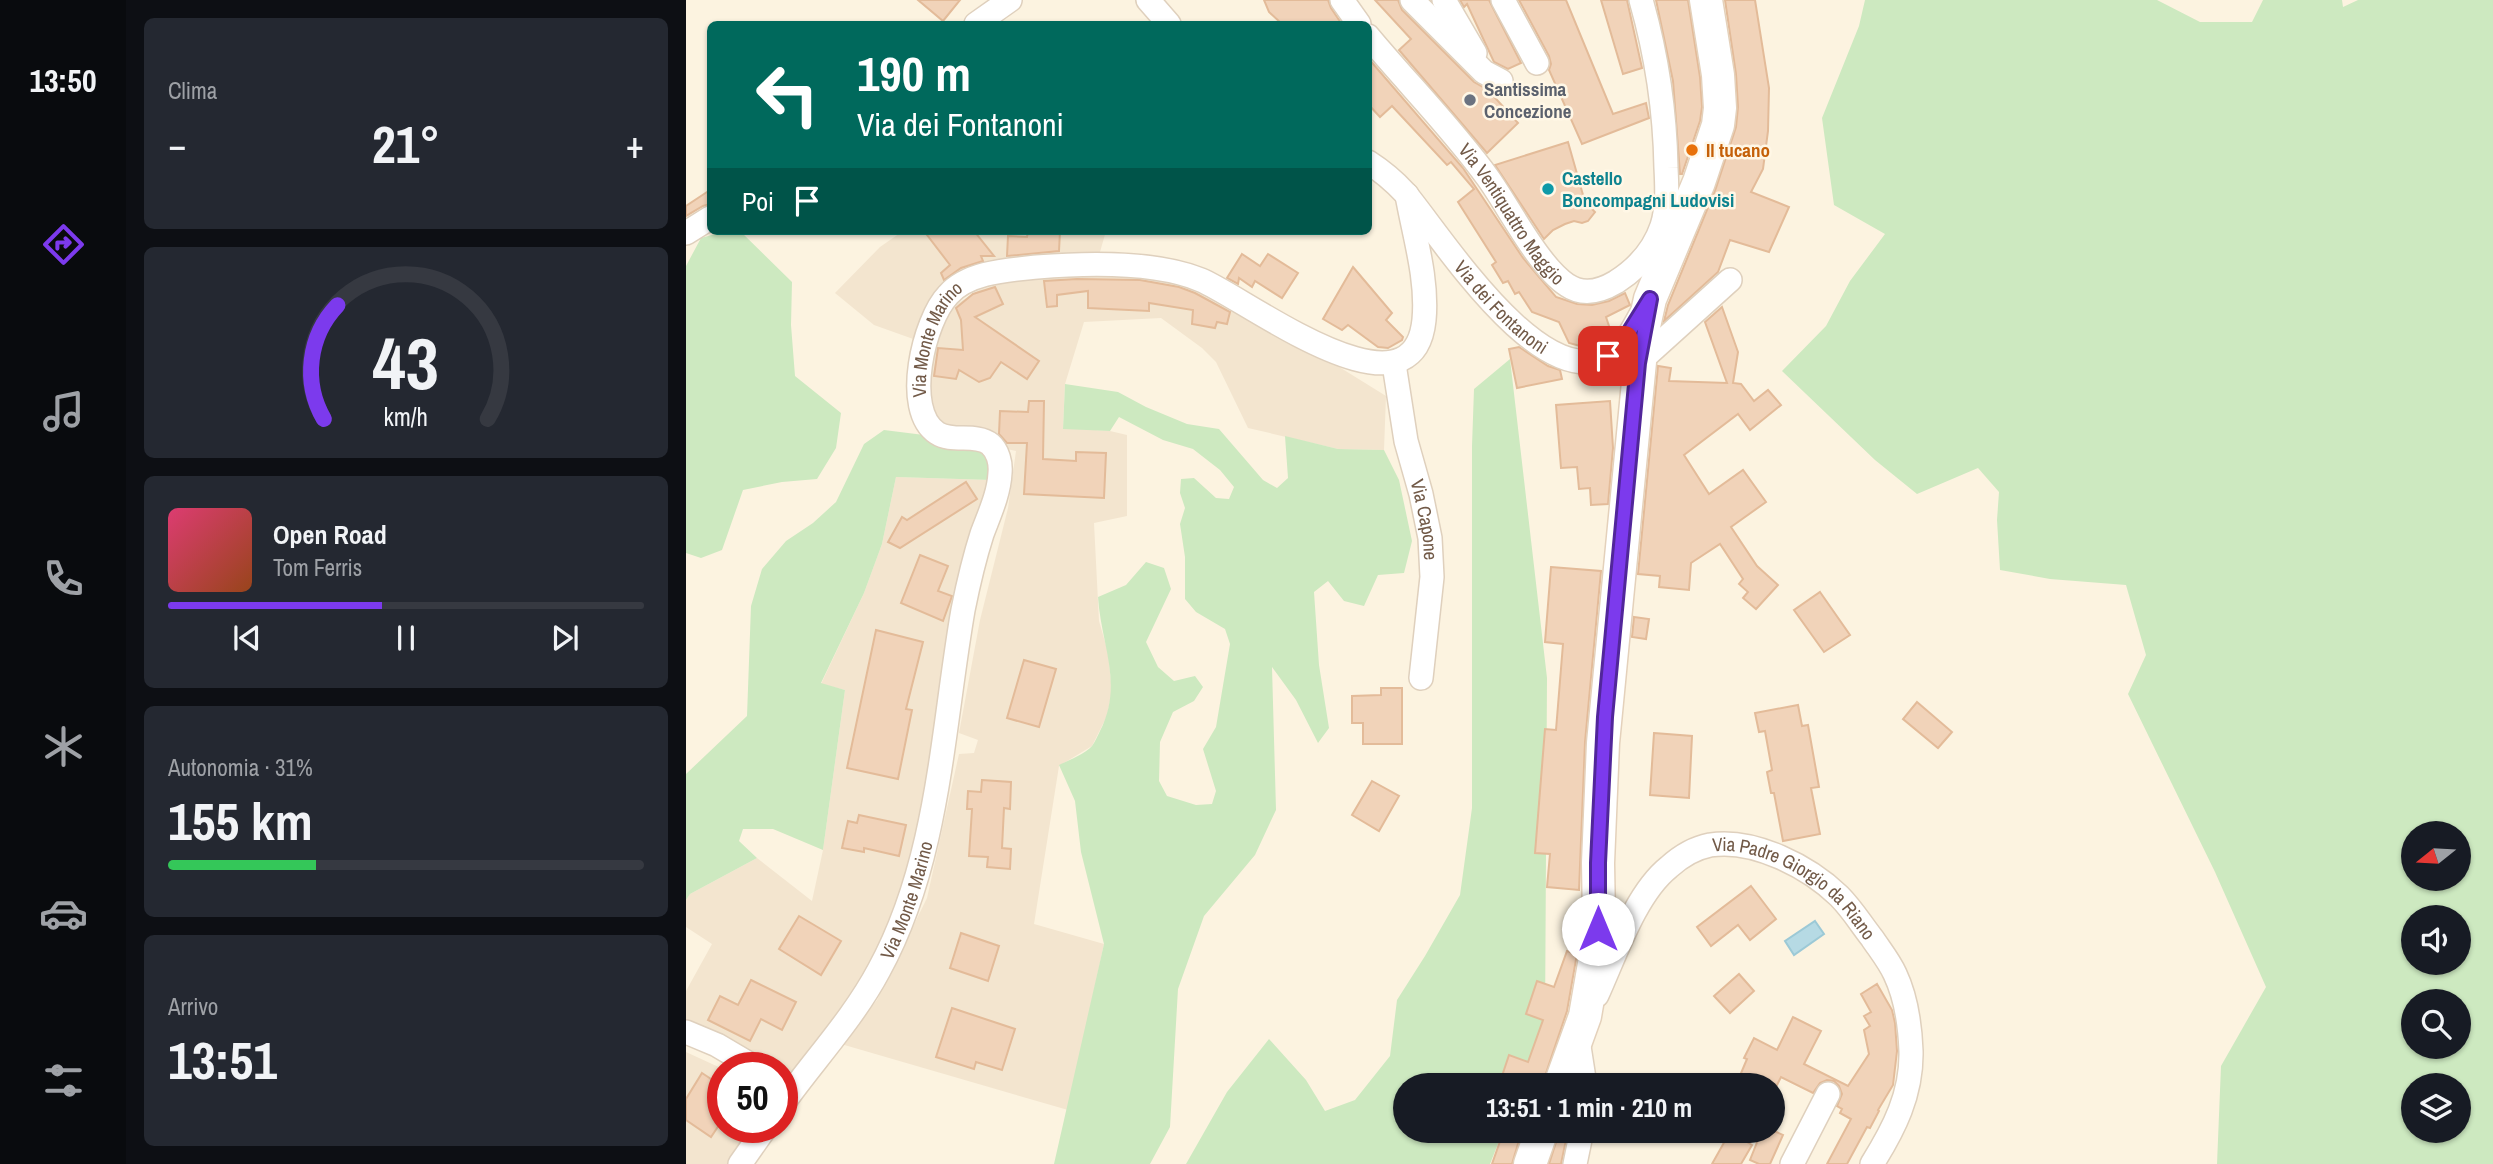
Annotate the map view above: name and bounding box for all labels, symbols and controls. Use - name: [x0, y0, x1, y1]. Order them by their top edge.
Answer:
- text: 190 m: [857, 40, 971, 106]
- icon: left: [742, 49, 833, 140]
- text: 13:50: [29, 59, 97, 102]
- text: Clima: [168, 75, 217, 106]
- place label: Santissima Concezione: [1484, 76, 1572, 124]
- marker: Santissima Concezione: [1462, 92, 1478, 108]
- text: Via dei Fontanoni: [857, 103, 1064, 146]
- text: 21°: [372, 109, 440, 179]
- text: −: [168, 119, 186, 170]
- text: +: [626, 119, 644, 170]
- street label: Via Ventiquattro Maggio: [1453, 137, 1570, 291]
- place label: Il tucano: [1706, 137, 1770, 163]
- marker: Il tucano: [1684, 142, 1700, 158]
- place label: Castello Boncompagni Ludovisi: [1562, 165, 1734, 213]
- marker: Castello Boncompagni Ludovisi: [1540, 181, 1556, 197]
- icon: arrive: [788, 182, 826, 220]
- text: Poi: [742, 184, 774, 219]
- icon: directions: [39, 220, 88, 269]
- street label: Via dei Fontanoni: [1448, 255, 1553, 360]
- street label: Via Monte Marino: [906, 275, 967, 398]
- text: 43: [373, 314, 439, 412]
- pin: [1578, 326, 1638, 386]
- icon: arrive: [1589, 337, 1627, 375]
- icon: music: [39, 387, 88, 436]
- text: km/h: [384, 400, 428, 434]
- street label: Via Capone: [1404, 476, 1444, 561]
- text: Open Road: [273, 517, 387, 552]
- text: Tom Ferris: [273, 552, 362, 583]
- icon: phone: [39, 554, 88, 603]
- icon: previous: [228, 619, 266, 657]
- icon: pause: [387, 619, 425, 657]
- icon: next: [546, 619, 584, 657]
- icon: climate: [39, 722, 88, 771]
- text: Autonomia · 31%: [168, 752, 313, 783]
- text: 155 km: [168, 786, 313, 856]
- north arrow: [2401, 821, 2471, 891]
- map controls: [2401, 821, 2471, 1143]
- street label: Via Padre Giorgio da Riano: [1711, 831, 1882, 945]
- street label: Via Monte Marino: [874, 838, 939, 964]
- icon: car: [39, 889, 88, 938]
- position arrow: [1561, 892, 1635, 966]
- button: sound: [2401, 905, 2471, 975]
- button: search: [2401, 989, 2471, 1059]
- text: Arrivo: [168, 991, 218, 1022]
- text: 13:51: [168, 1025, 277, 1095]
- speed limit sign: 50: [707, 1052, 798, 1143]
- icon: filters: [39, 1056, 88, 1105]
- button: layers: [2401, 1073, 2471, 1143]
- text: 13:51 · 1 min · 210 m: [1486, 1090, 1692, 1125]

